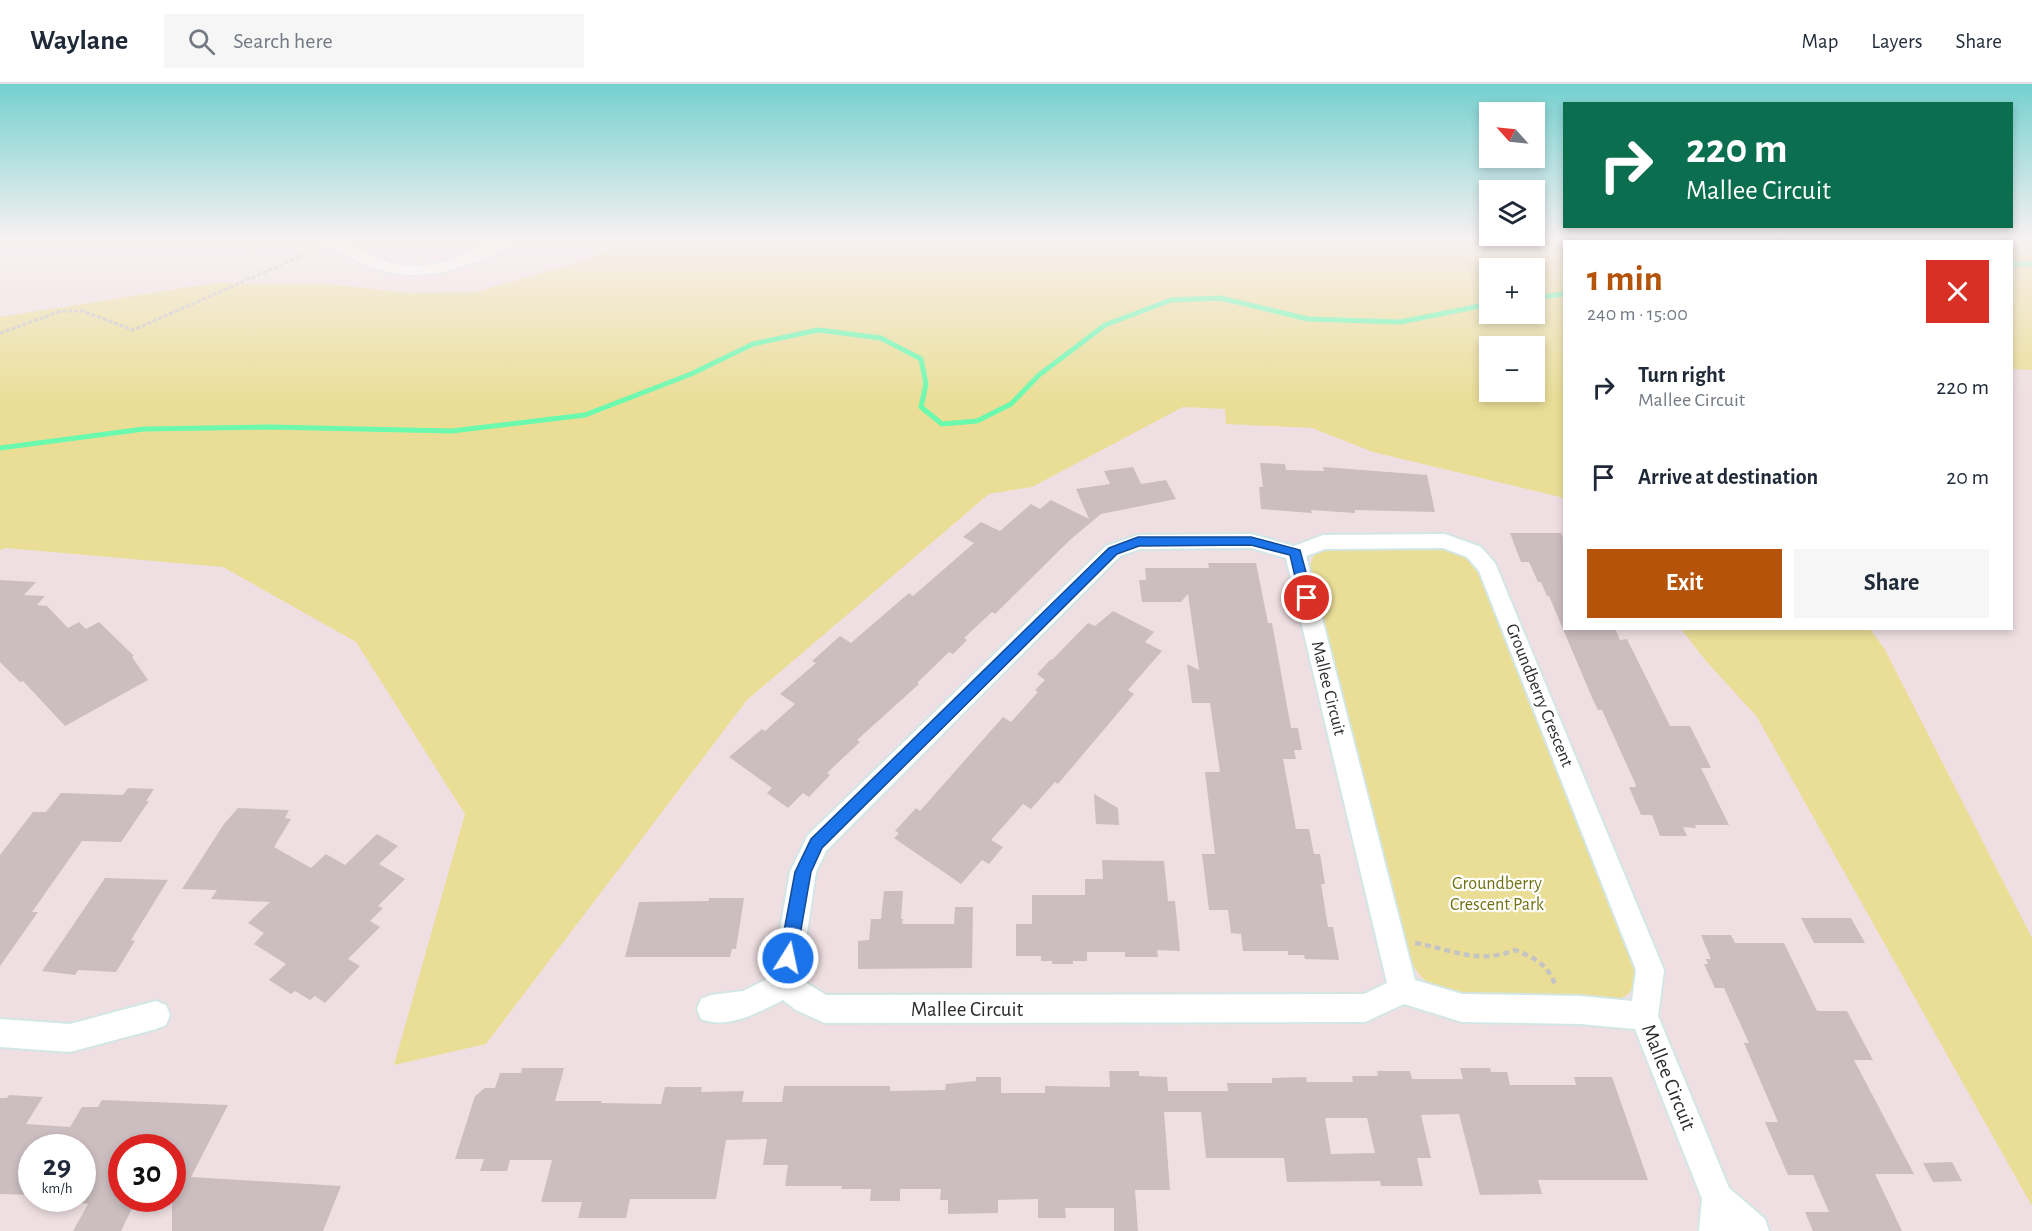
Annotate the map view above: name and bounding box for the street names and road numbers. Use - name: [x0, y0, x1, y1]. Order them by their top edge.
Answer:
- street label: Groundberry Crescent: [1502, 621, 1576, 770]
- street label: Mallee Circuit: [1308, 639, 1348, 737]
- street label: Mallee Circuit: [911, 999, 1024, 1020]
- street label: Mallee Circuit: [1638, 1021, 1699, 1134]

